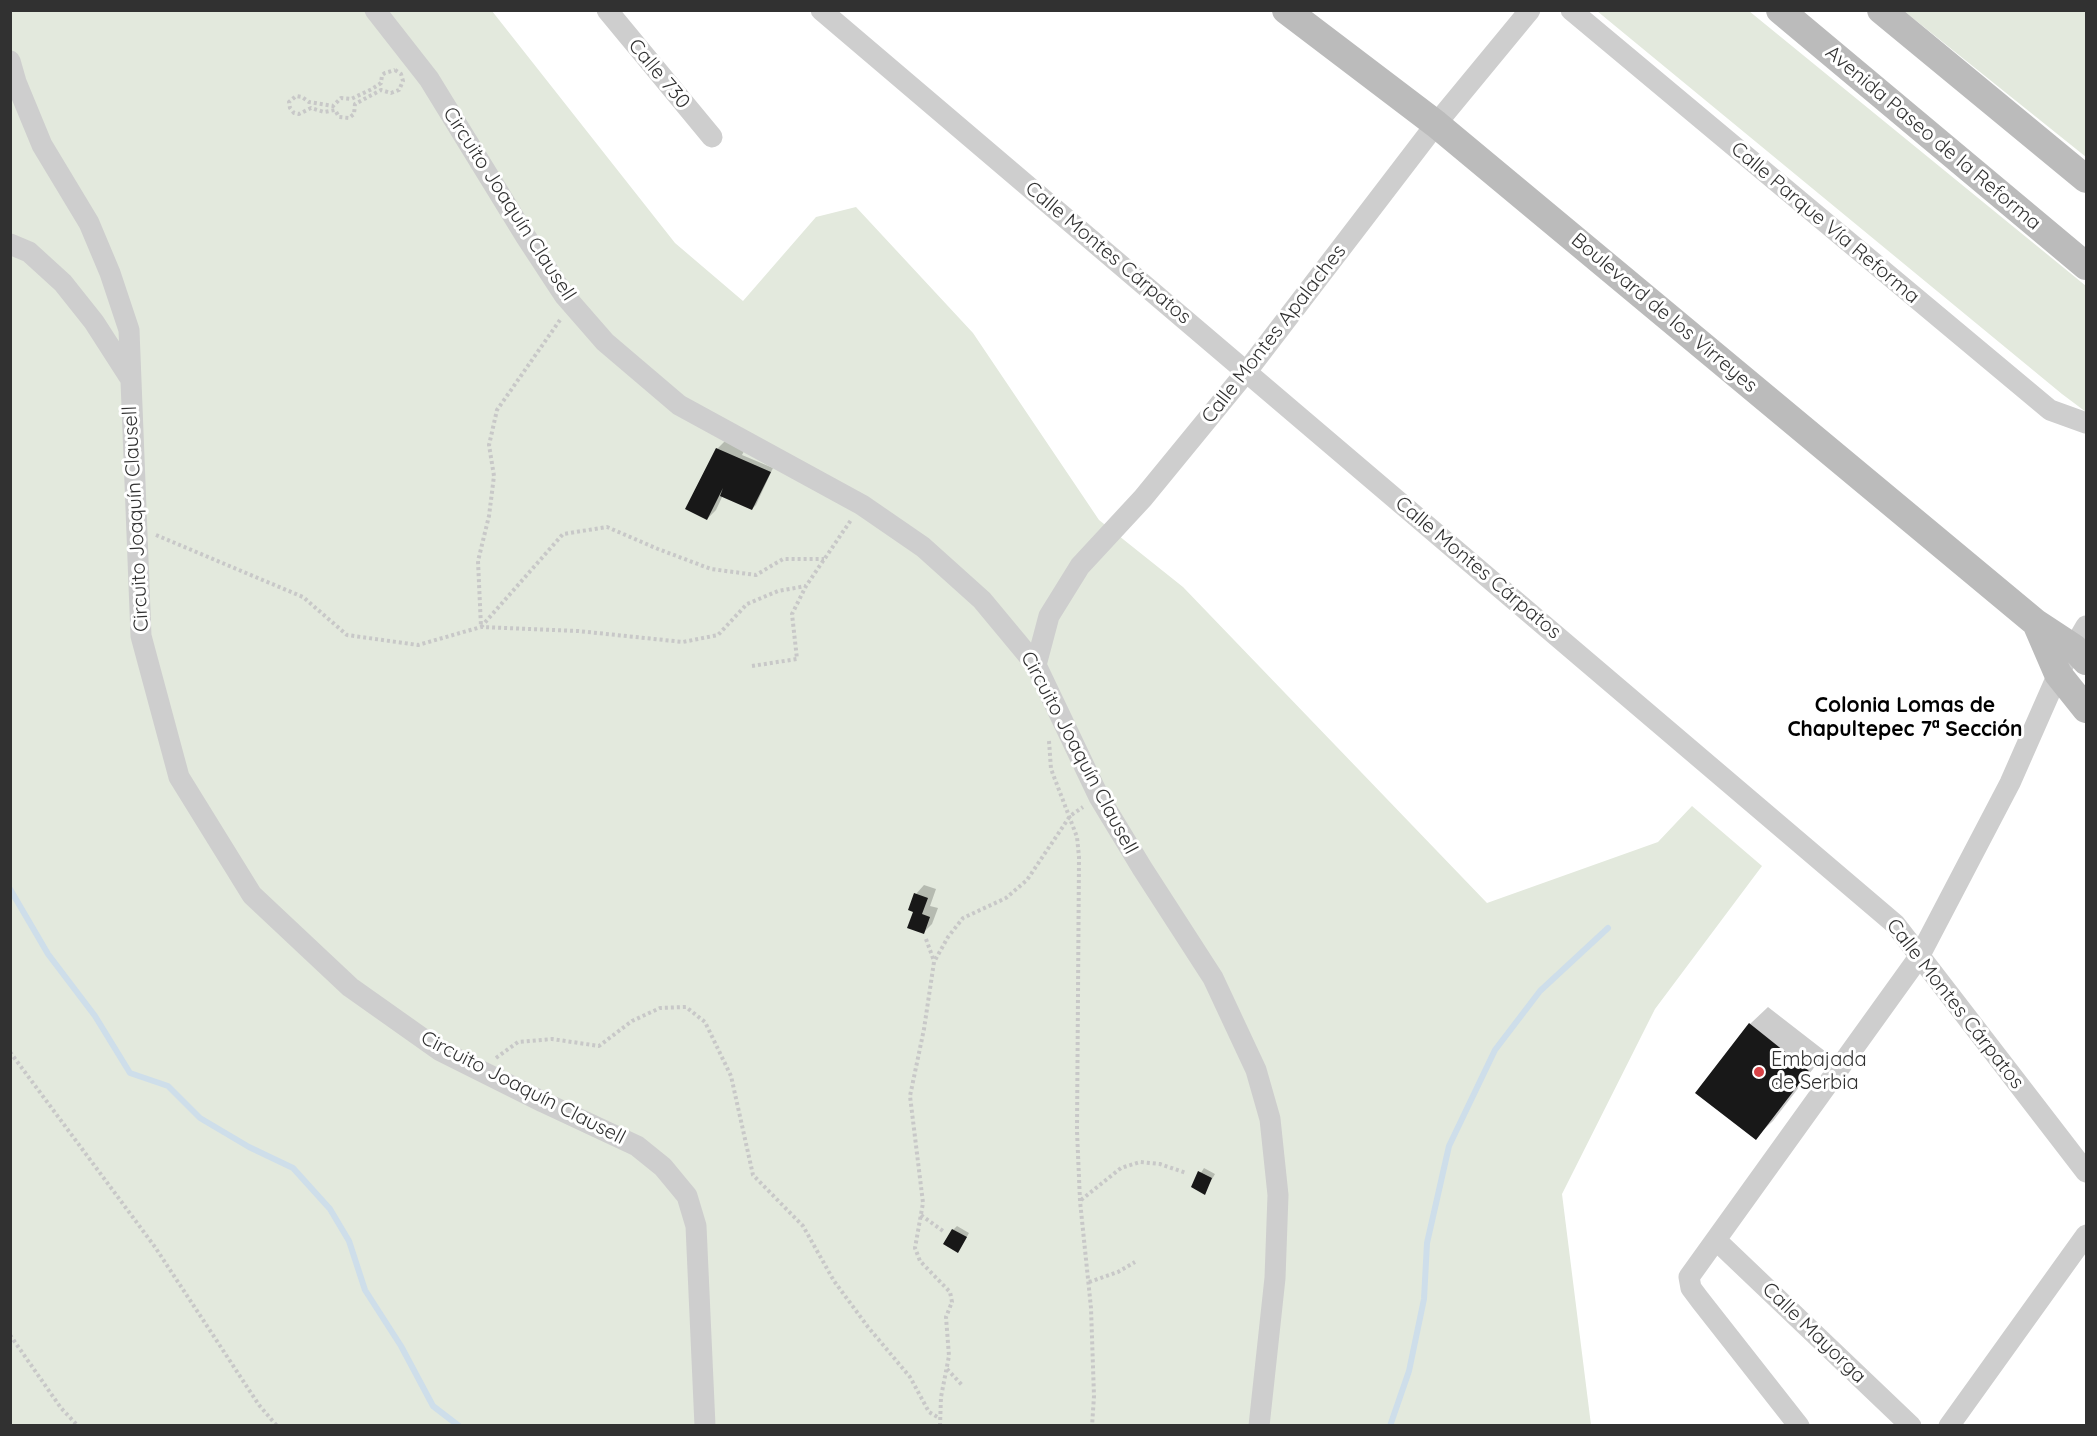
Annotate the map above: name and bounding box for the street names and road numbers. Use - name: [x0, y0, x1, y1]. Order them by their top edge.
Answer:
- street label: Calle 730: [623, 34, 695, 114]
- street label: Avenida Paseo de la Reforma: [1820, 41, 2046, 235]
- street label: Circuito Joaquín Clausell: [437, 103, 581, 305]
- street label: Calle Parque Vía Reforma: [1726, 137, 1924, 309]
- street label: Calle Montes Cárpatos: [1020, 177, 1196, 329]
- street label: Boulevard de los Virreyes: [1566, 228, 1762, 398]
- street label: Calle Montes Apalaches: [1197, 240, 1351, 428]
- street label: Circuito Joaquín Clausell: [118, 405, 154, 633]
- street label: Calle Montes Cárpatos: [1390, 492, 1566, 644]
- street label: Circuito Joaquín Clausell: [1015, 648, 1143, 858]
- street label: Calle Montes Cárpatos: [1881, 914, 2029, 1094]
- street label: Circuito Joaquín Clausell: [417, 1026, 629, 1150]
- street label: Calle Mayorga: [1757, 1278, 1871, 1388]

